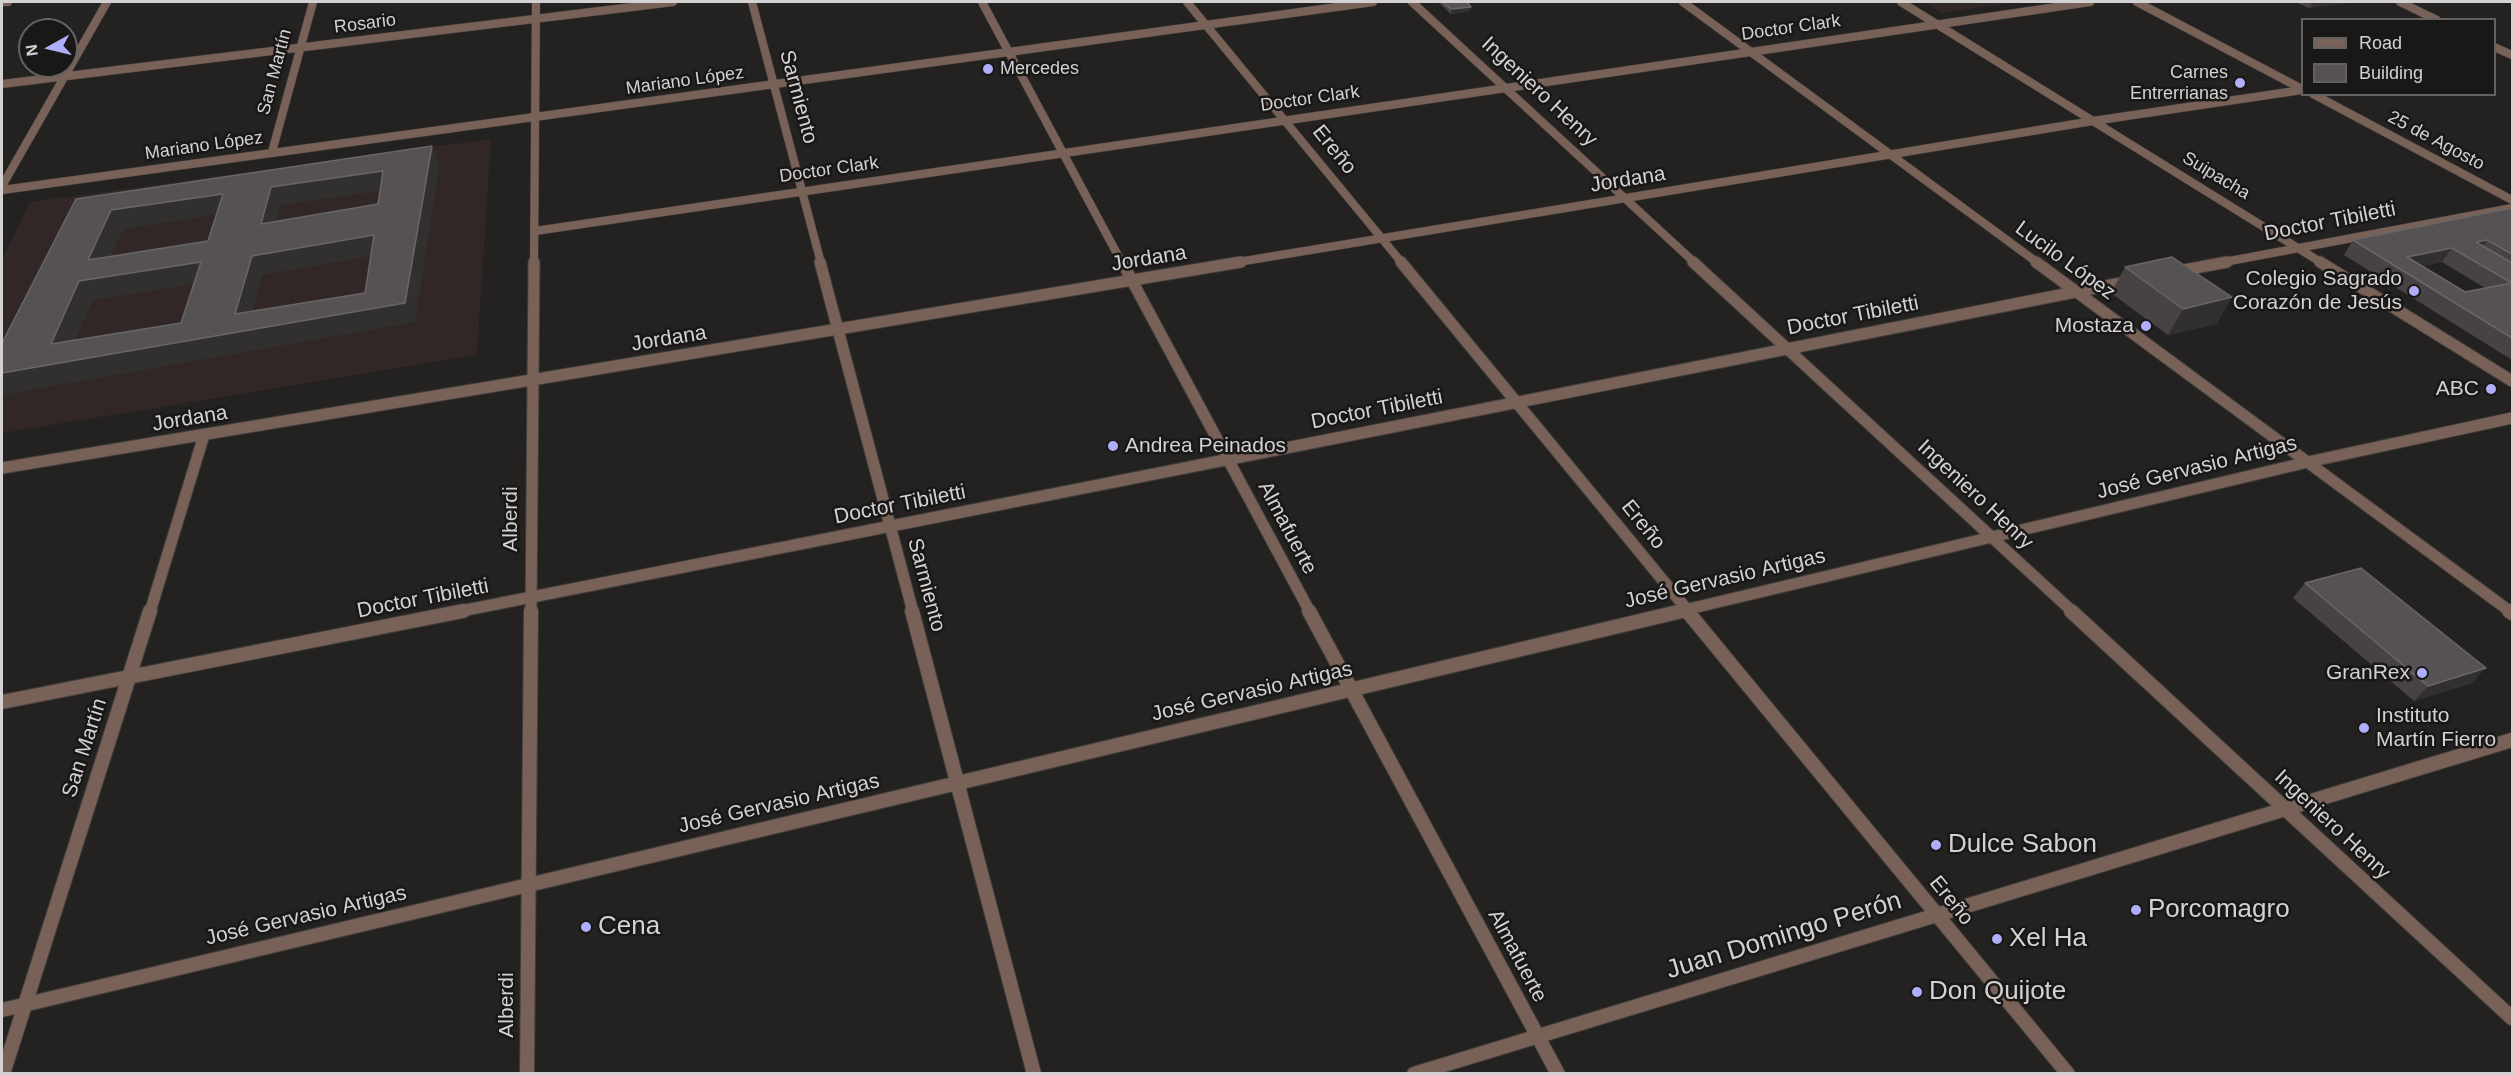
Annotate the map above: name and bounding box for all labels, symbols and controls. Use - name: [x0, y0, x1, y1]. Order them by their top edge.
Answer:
- street label: Rosario: [333, 10, 397, 38]
- street label: Doctor Clark: [1740, 10, 1842, 46]
- north arrow: [18, 18, 78, 78]
- legend: [2301, 18, 2496, 96]
- street label: San Martín: [253, 27, 297, 117]
- street label: Ingeniero Henry: [1476, 32, 1602, 152]
- text: Road: [2359, 33, 2402, 53]
- text: N: [22, 43, 41, 57]
- street label: Sarmiento: [773, 48, 823, 146]
- place label: Mercedes: [1000, 58, 1079, 80]
- street label: Mariano López: [625, 62, 745, 100]
- marker: Mercedes: [981, 62, 995, 76]
- place label: Carnes Entrerrianas: [2130, 62, 2228, 104]
- text: Building: [2359, 63, 2423, 83]
- marker: Carnes Entrerrianas: [2233, 76, 2247, 90]
- street label: Doctor Clark: [1259, 81, 1361, 117]
- street label: 25 de Agosto: [2384, 107, 2488, 175]
- street label: Ereño: [1307, 120, 1361, 180]
- street label: Mariano López: [144, 127, 264, 165]
- street label: Suipacha: [2178, 147, 2254, 205]
- street label: Doctor Clark: [778, 152, 880, 188]
- street label: Jordana: [1589, 162, 1667, 198]
- street label: Doctor Tibiletti: [2262, 197, 2398, 247]
- street label: Lucilo López: [2010, 216, 2120, 306]
- street label: Jordana: [1110, 241, 1188, 277]
- place label: Colegio Sagrado Corazón de Jesús: [2233, 266, 2402, 316]
- marker: Colegio Sagrado Corazón de Jesús: [2407, 284, 2421, 298]
- street label: Doctor Tibiletti: [1785, 291, 1921, 341]
- place label: Mostaza: [2055, 313, 2134, 339]
- marker: Mostaza: [2139, 319, 2153, 333]
- street label: Jordana: [630, 321, 708, 357]
- place label: ABC: [2436, 376, 2479, 402]
- marker: ABC: [2484, 382, 2498, 396]
- street label: Doctor Tibiletti: [1309, 385, 1445, 435]
- street label: Jordana: [151, 401, 229, 437]
- street label: José Gervasio Artigas: [2094, 431, 2300, 505]
- place label: Andrea Peinados: [1125, 433, 1286, 459]
- street label: Ingeniero Henry: [1912, 435, 2038, 555]
- marker: Andrea Peinados: [1106, 439, 1120, 453]
- street label: Almafuerte: [1252, 477, 1322, 579]
- street label: Doctor Tibiletti: [832, 480, 968, 530]
- street label: Alberdi: [498, 486, 524, 552]
- street label: Ereño: [1616, 495, 1670, 555]
- street label: Sarmiento: [901, 536, 951, 634]
- street label: José Gervasio Artigas: [1622, 544, 1828, 614]
- street label: Doctor Tibiletti: [355, 574, 491, 624]
- street label: José Gervasio Artigas: [1149, 657, 1355, 727]
- place label: GranRex: [2326, 660, 2410, 686]
- marker: GranRex: [2415, 666, 2429, 680]
- street label: San Martín: [57, 695, 113, 801]
- place label: Instituto Martín Fierro: [2376, 703, 2496, 753]
- marker: Instituto Martín Fierro: [2357, 721, 2371, 735]
- street label: Ingeniero Henry: [2269, 765, 2395, 885]
- street label: José Gervasio Artigas: [676, 769, 882, 839]
- place label: Dulce Sabon: [1948, 829, 2097, 861]
- marker: Dulce Sabon: [1929, 838, 1943, 852]
- street label: Ereño: [1924, 871, 1978, 931]
- street label: José Gervasio Artigas: [203, 881, 409, 951]
- street label: Juan Domingo Perón: [1663, 885, 1905, 987]
- place label: Porcomagro: [2148, 894, 2290, 926]
- marker: Porcomagro: [2129, 903, 2143, 917]
- street label: Almafuerte: [1482, 905, 1552, 1007]
- place label: Cena: [598, 911, 660, 943]
- marker: Cena: [579, 920, 593, 934]
- place label: Xel Ha: [2009, 923, 2087, 955]
- marker: Xel Ha: [1990, 932, 2004, 946]
- street label: Alberdi: [494, 972, 520, 1038]
- place label: Don Quijote: [1929, 976, 2066, 1008]
- marker: Don Quijote: [1910, 985, 1924, 999]

